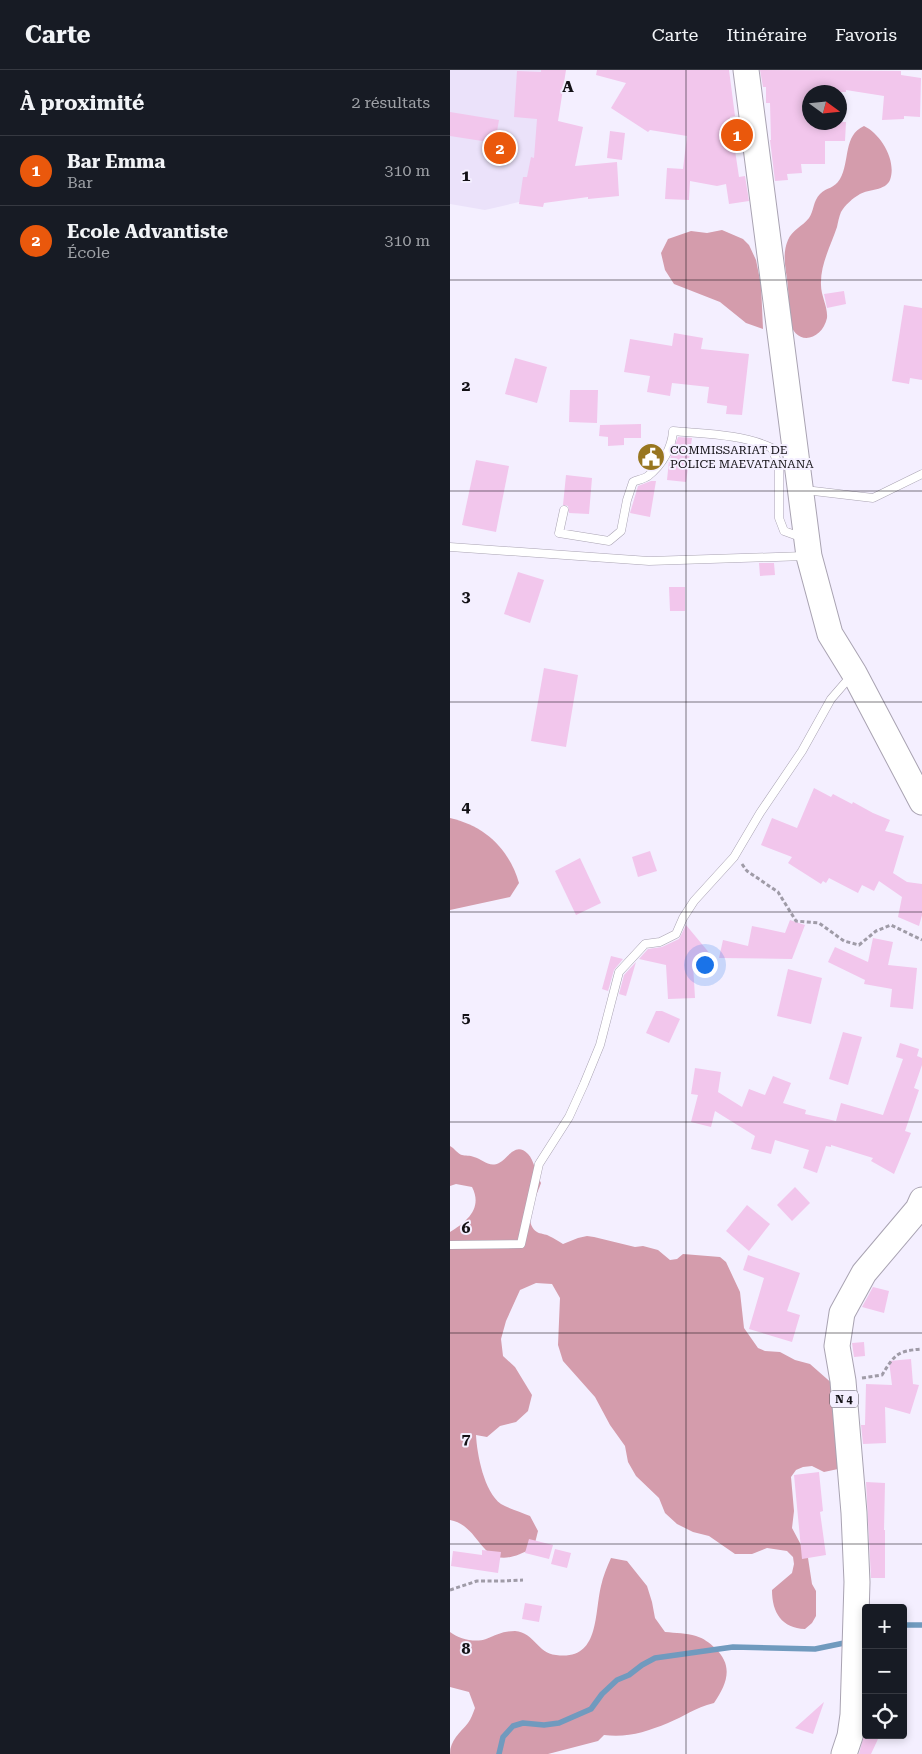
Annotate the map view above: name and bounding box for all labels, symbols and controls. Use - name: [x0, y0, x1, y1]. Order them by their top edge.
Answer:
- text: Carte: [25, 21, 91, 49]
- text: Carte: [652, 24, 698, 45]
- text: Itinéraire: [726, 24, 807, 45]
- text: Favoris: [835, 24, 897, 45]
- text: A: [562, 77, 574, 96]
- north arrow: [802, 85, 847, 130]
- text: À proximité: [20, 91, 144, 115]
- text: 2 résultats: [351, 93, 430, 112]
- pin: 1: [721, 116, 753, 154]
- pin: 2: [484, 129, 516, 167]
- text: Bar Emma: [67, 150, 165, 173]
- text: 1: [32, 161, 40, 180]
- text: 310 m: [384, 161, 430, 180]
- text: 1: [462, 166, 471, 185]
- text: Bar: [67, 173, 93, 192]
- text: Ecole Advantiste: [67, 220, 228, 243]
- text: 2: [32, 231, 40, 250]
- text: 310 m: [384, 231, 430, 250]
- text: École: [67, 243, 110, 262]
- text: 2: [462, 376, 471, 395]
- public building icon: COMMISSARIAT DE POLICE MAEVATANANA: [636, 442, 666, 472]
- place label: COMMISSARIAT DE POLICE MAEVATANANA: [670, 443, 814, 471]
- text: 3: [462, 587, 471, 606]
- text: 4: [462, 797, 471, 816]
- your location: [692, 952, 718, 978]
- text: 5: [462, 1008, 471, 1027]
- text: 6: [462, 1218, 471, 1237]
- road number: N 4: [830, 1390, 858, 1408]
- text: 7: [462, 1429, 471, 1448]
- map controls: [862, 1604, 907, 1739]
- button: +: [862, 1604, 907, 1649]
- text: 8: [462, 1639, 471, 1658]
- button: −: [862, 1649, 907, 1694]
- button: locate: [862, 1694, 907, 1739]

